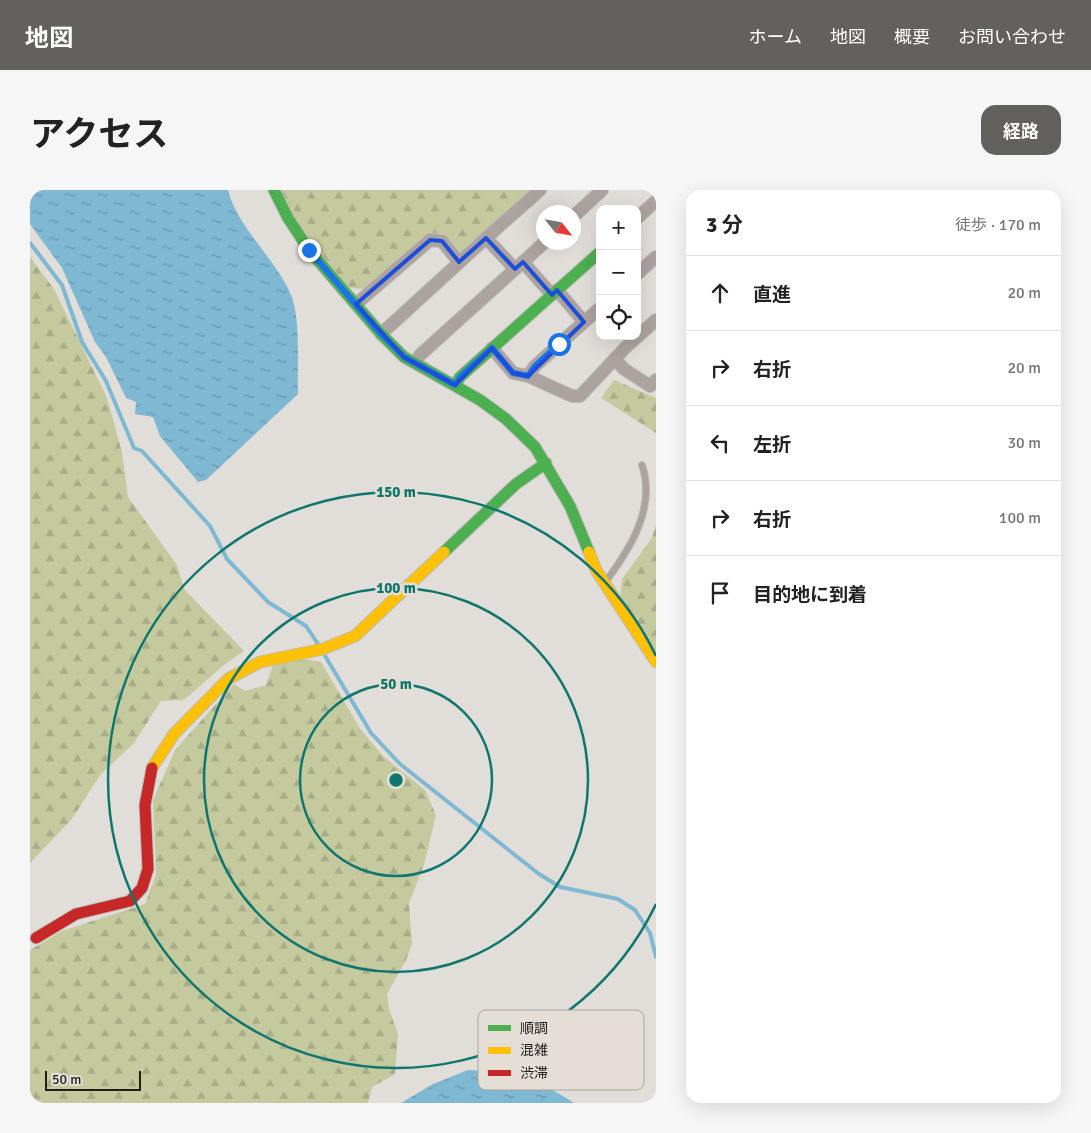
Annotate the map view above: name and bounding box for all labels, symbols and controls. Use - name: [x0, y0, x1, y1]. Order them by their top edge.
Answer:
- text: 地図: [25, 23, 73, 53]
- text: ホーム: [749, 26, 802, 48]
- text: 地図: [830, 26, 866, 48]
- text: 概要: [894, 26, 930, 48]
- text: お問い合わせ: [958, 26, 1066, 48]
- button: 経路: [981, 105, 1061, 155]
- text: アクセス: [30, 113, 168, 156]
- north arrow: [536, 205, 581, 250]
- map controls: [596, 205, 641, 340]
- button: +: [596, 205, 641, 250]
- text: 3 分: [706, 212, 743, 238]
- text: 徒歩 · 170 m: [955, 215, 1041, 235]
- route end: [298, 239, 321, 262]
- button: −: [596, 250, 641, 295]
- icon: ahead: [706, 279, 734, 307]
- text: 直進: [753, 283, 791, 307]
- text: 20 m: [1007, 283, 1041, 303]
- button: locate: [596, 295, 641, 340]
- route start: [548, 333, 571, 356]
- icon: right: [706, 354, 734, 382]
- text: 右折: [753, 358, 791, 382]
- text: 20 m: [1007, 358, 1041, 378]
- icon: left: [706, 429, 734, 457]
- text: 左折: [753, 433, 791, 457]
- text: 30 m: [1007, 433, 1041, 453]
- text: 150 m: [376, 483, 416, 501]
- icon: right: [706, 504, 734, 532]
- text: 右折: [753, 508, 791, 532]
- text: 100 m: [999, 508, 1041, 528]
- text: 100 m: [376, 579, 416, 597]
- icon: arrive: [706, 579, 734, 607]
- text: 目的地に到着: [753, 583, 867, 607]
- text: 50 m: [380, 675, 412, 693]
- centre of rings: [387, 771, 405, 789]
- legend: [478, 1010, 644, 1090]
- text: 順調: [520, 1020, 548, 1037]
- text: 混雑: [520, 1042, 548, 1059]
- text: 渋滞: [520, 1065, 548, 1082]
- scale bar: [45, 1068, 141, 1091]
- text: 50 m: [52, 1071, 81, 1088]

